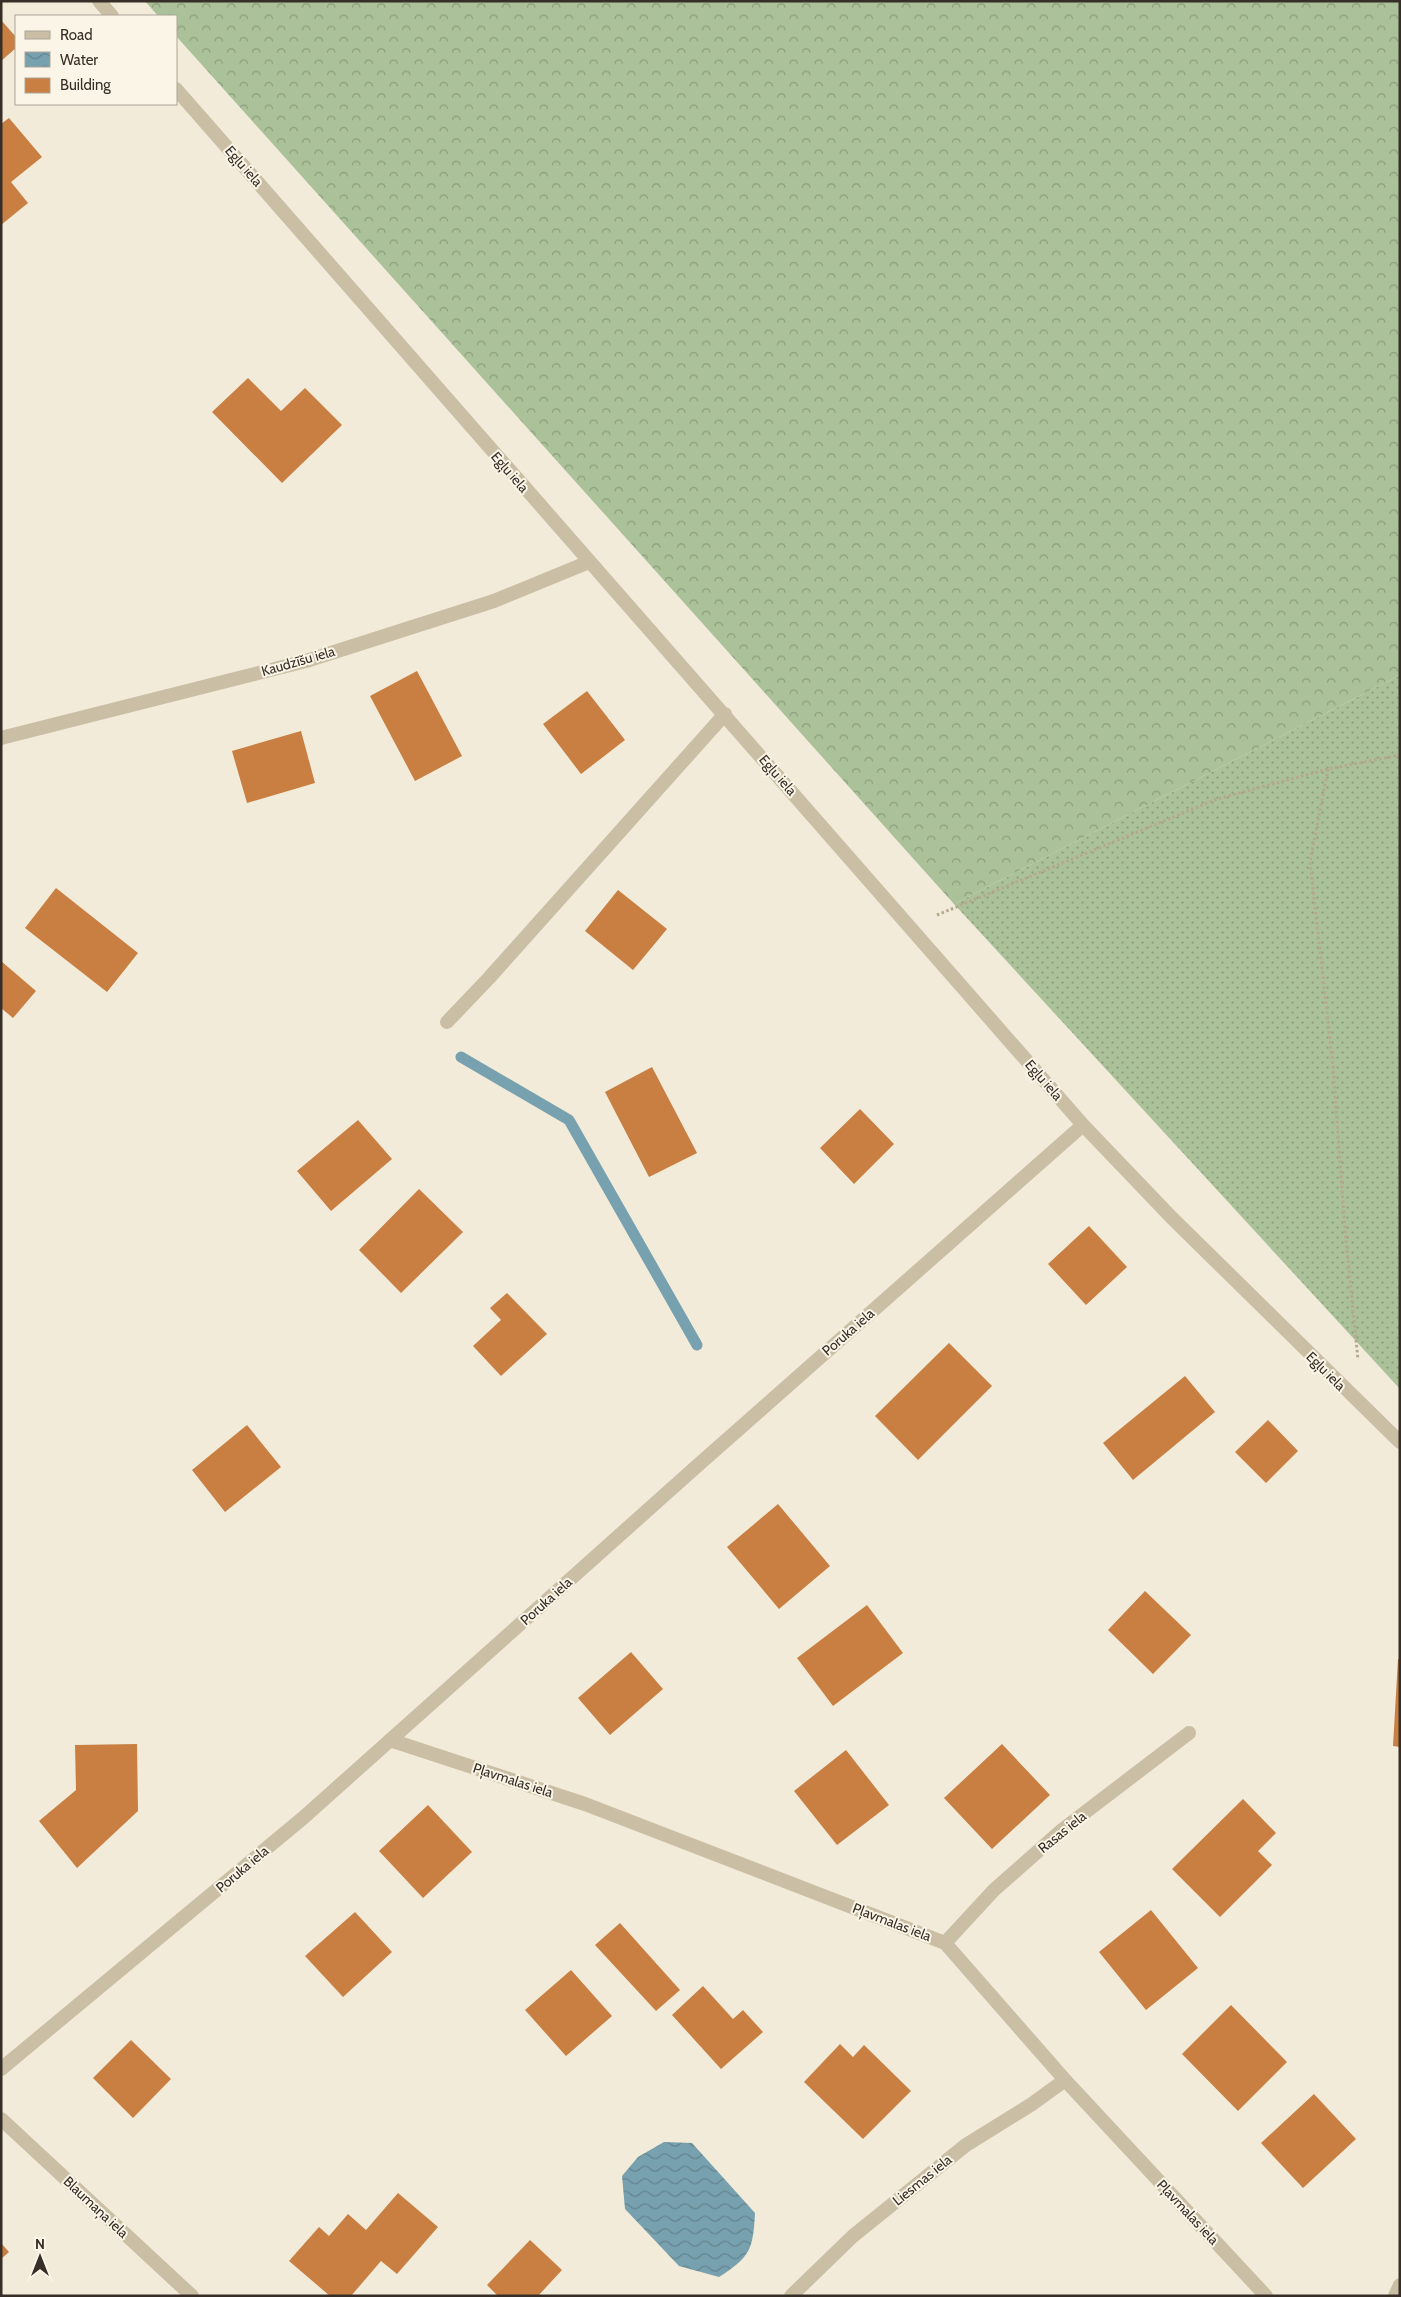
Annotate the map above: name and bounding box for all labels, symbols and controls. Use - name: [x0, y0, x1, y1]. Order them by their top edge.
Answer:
- legend: [15, 15, 178, 105]
- text: Road: [60, 26, 93, 44]
- text: Water: [60, 51, 98, 69]
- text: Building: [60, 76, 111, 94]
- street label: Egļu iela: [221, 142, 267, 190]
- street label: Egļu iela: [487, 448, 533, 496]
- street label: Kaudzīšu iela: [259, 642, 337, 680]
- street label: Egļu iela: [755, 751, 801, 799]
- street label: Egļu iela: [1021, 1056, 1067, 1104]
- street label: Poruka iela: [818, 1304, 878, 1360]
- street label: Egļu iela: [1302, 1347, 1350, 1395]
- street label: Poruka iela: [516, 1573, 576, 1629]
- street label: Pļavmalas iela: [471, 1759, 555, 1801]
- street label: Rasas iela: [1034, 1807, 1090, 1857]
- street label: Poruka iela: [212, 1842, 272, 1896]
- street label: Pļavmalas iela: [850, 1899, 934, 1945]
- street label: Liesmas iela: [889, 2150, 955, 2209]
- street label: Blaumaņa iela: [60, 2172, 133, 2242]
- street label: Pļavmalas iela: [1153, 2176, 1223, 2249]
- north arrow: [15, 2232, 65, 2282]
- text: N: [35, 2235, 45, 2253]

